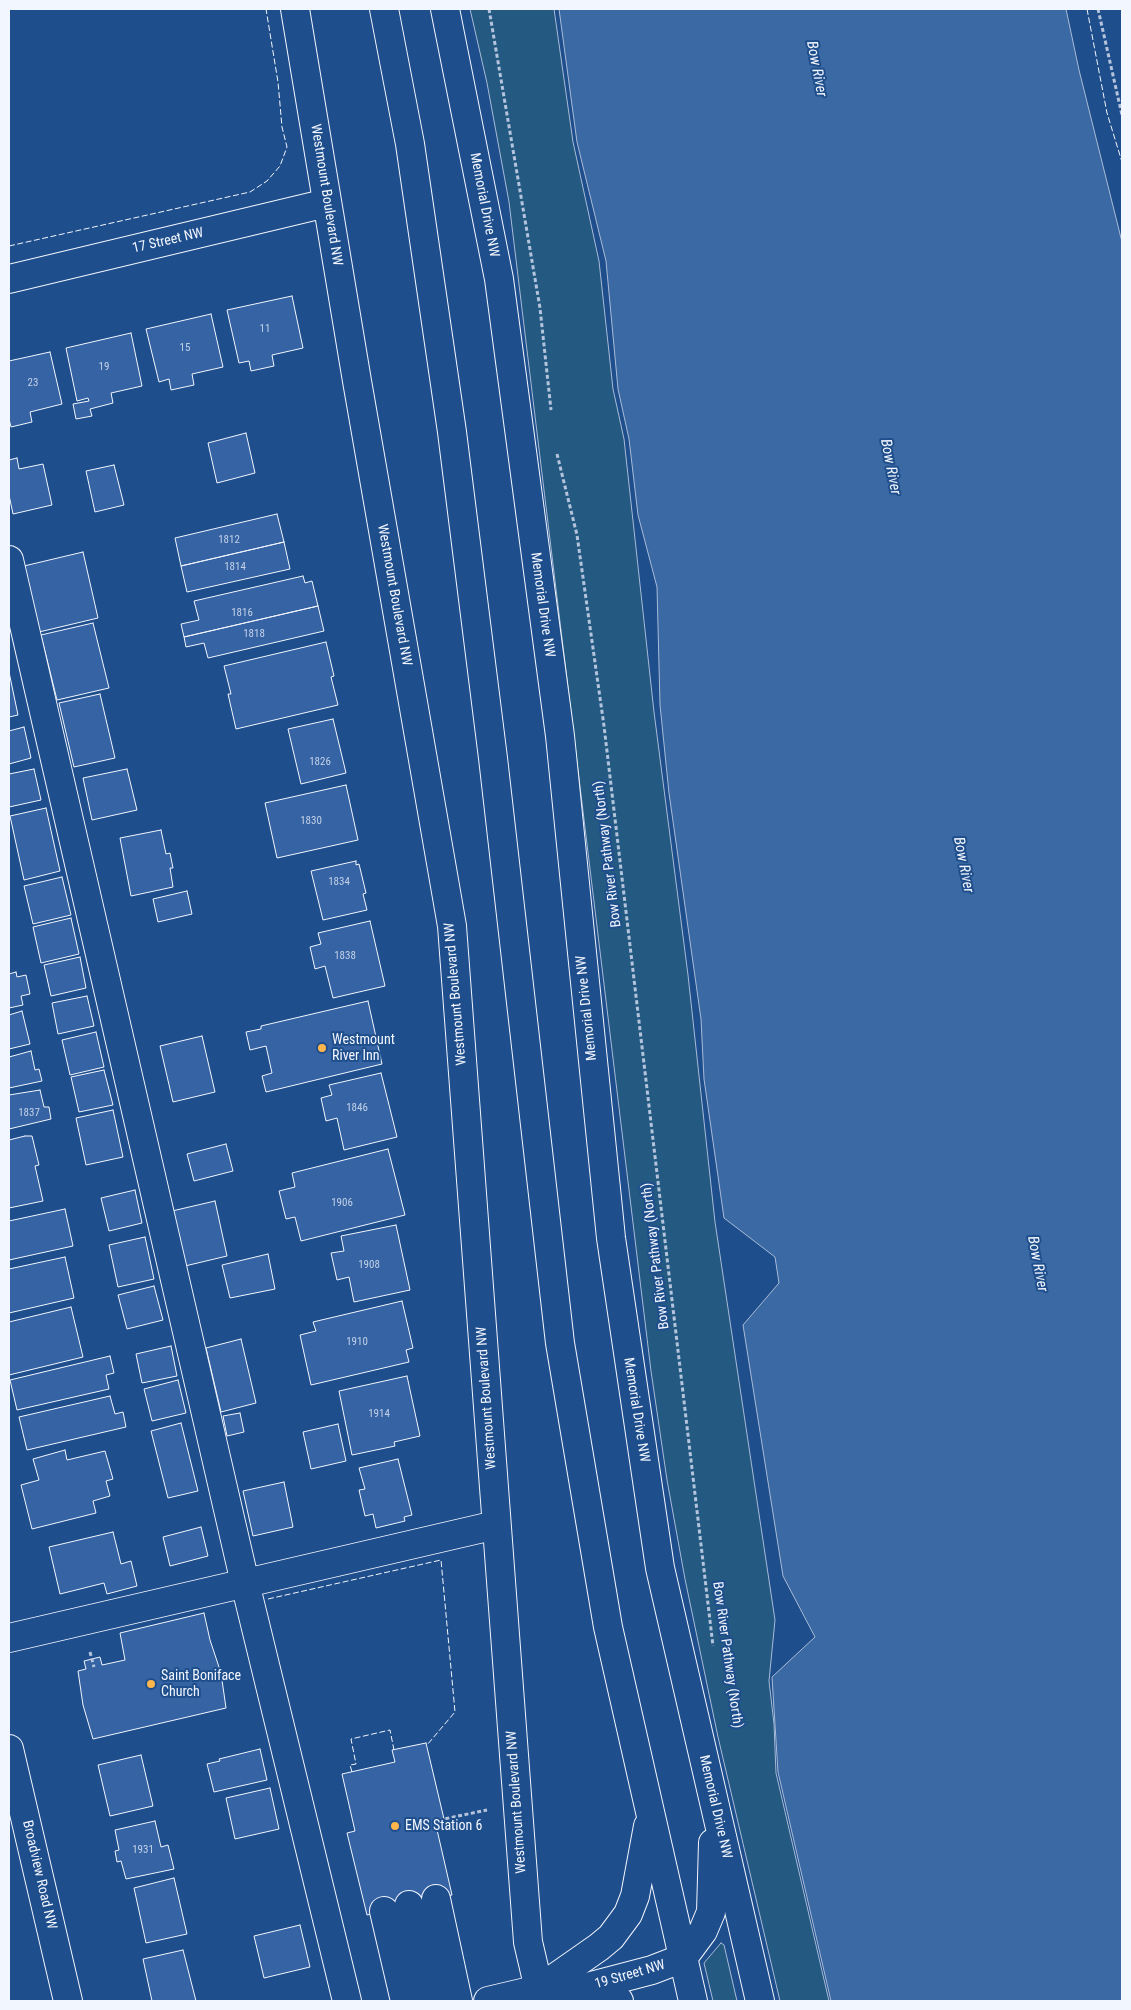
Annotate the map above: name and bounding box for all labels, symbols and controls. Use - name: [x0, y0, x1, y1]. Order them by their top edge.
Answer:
- water label: Bow River: [802, 40, 830, 98]
- street label: Westmount Boulevard NW: [306, 123, 346, 267]
- street label: Memorial Drive NW: [466, 151, 502, 259]
- street label: 17 Street NW: [131, 225, 205, 257]
- house number: 11: [260, 322, 270, 336]
- house number: 15: [180, 341, 190, 355]
- house number: 19: [99, 360, 109, 374]
- house number: 23: [28, 376, 38, 390]
- water label: Bow River: [876, 438, 904, 496]
- street label: Westmount Boulevard NW: [373, 523, 415, 667]
- house number: 1812: [218, 533, 240, 547]
- street label: Memorial Drive NW: [526, 551, 558, 659]
- house number: 1814: [224, 560, 246, 574]
- house number: 1816: [231, 606, 253, 620]
- house number: 1818: [243, 627, 265, 641]
- house number: 1826: [309, 755, 331, 769]
- street label: Bow River Pathway (North): [591, 780, 625, 928]
- house number: 1830: [300, 814, 322, 828]
- water label: Bow River: [949, 836, 977, 894]
- house number: 1834: [328, 875, 350, 889]
- street label: Westmount Boulevard NW: [441, 922, 471, 1066]
- house number: 1838: [334, 949, 356, 963]
- street label: Memorial Drive NW: [573, 955, 601, 1061]
- place label: Westmount River Inn: [332, 1032, 395, 1064]
- marker: Westmount River Inn: [316, 1042, 328, 1054]
- house number: 1846: [346, 1101, 368, 1115]
- house number: 1837: [18, 1106, 40, 1120]
- street label: Bow River Pathway (North): [639, 1182, 673, 1330]
- house number: 1906: [331, 1196, 353, 1210]
- water label: Bow River: [1023, 1235, 1051, 1293]
- house number: 1908: [358, 1258, 380, 1272]
- street label: Westmount Boulevard NW: [474, 1326, 500, 1470]
- house number: 1910: [346, 1335, 368, 1349]
- street label: Memorial Drive NW: [619, 1356, 653, 1464]
- house number: 1914: [368, 1407, 390, 1421]
- street label: Bow River Pathway (North): [708, 1581, 746, 1729]
- place label: Saint Boniface Church: [161, 1668, 241, 1700]
- marker: Saint Boniface Church: [145, 1678, 157, 1690]
- street label: Westmount Boulevard NW: [504, 1730, 530, 1874]
- street label: Memorial Drive NW: [695, 1754, 735, 1860]
- place label: EMS Station 6: [405, 1818, 482, 1834]
- street label: Broadview Road NW: [18, 1819, 60, 1931]
- marker: EMS Station 6: [389, 1820, 401, 1832]
- house number: 1931: [132, 1843, 154, 1857]
- street label: 19 Street NW: [593, 1957, 667, 1993]

